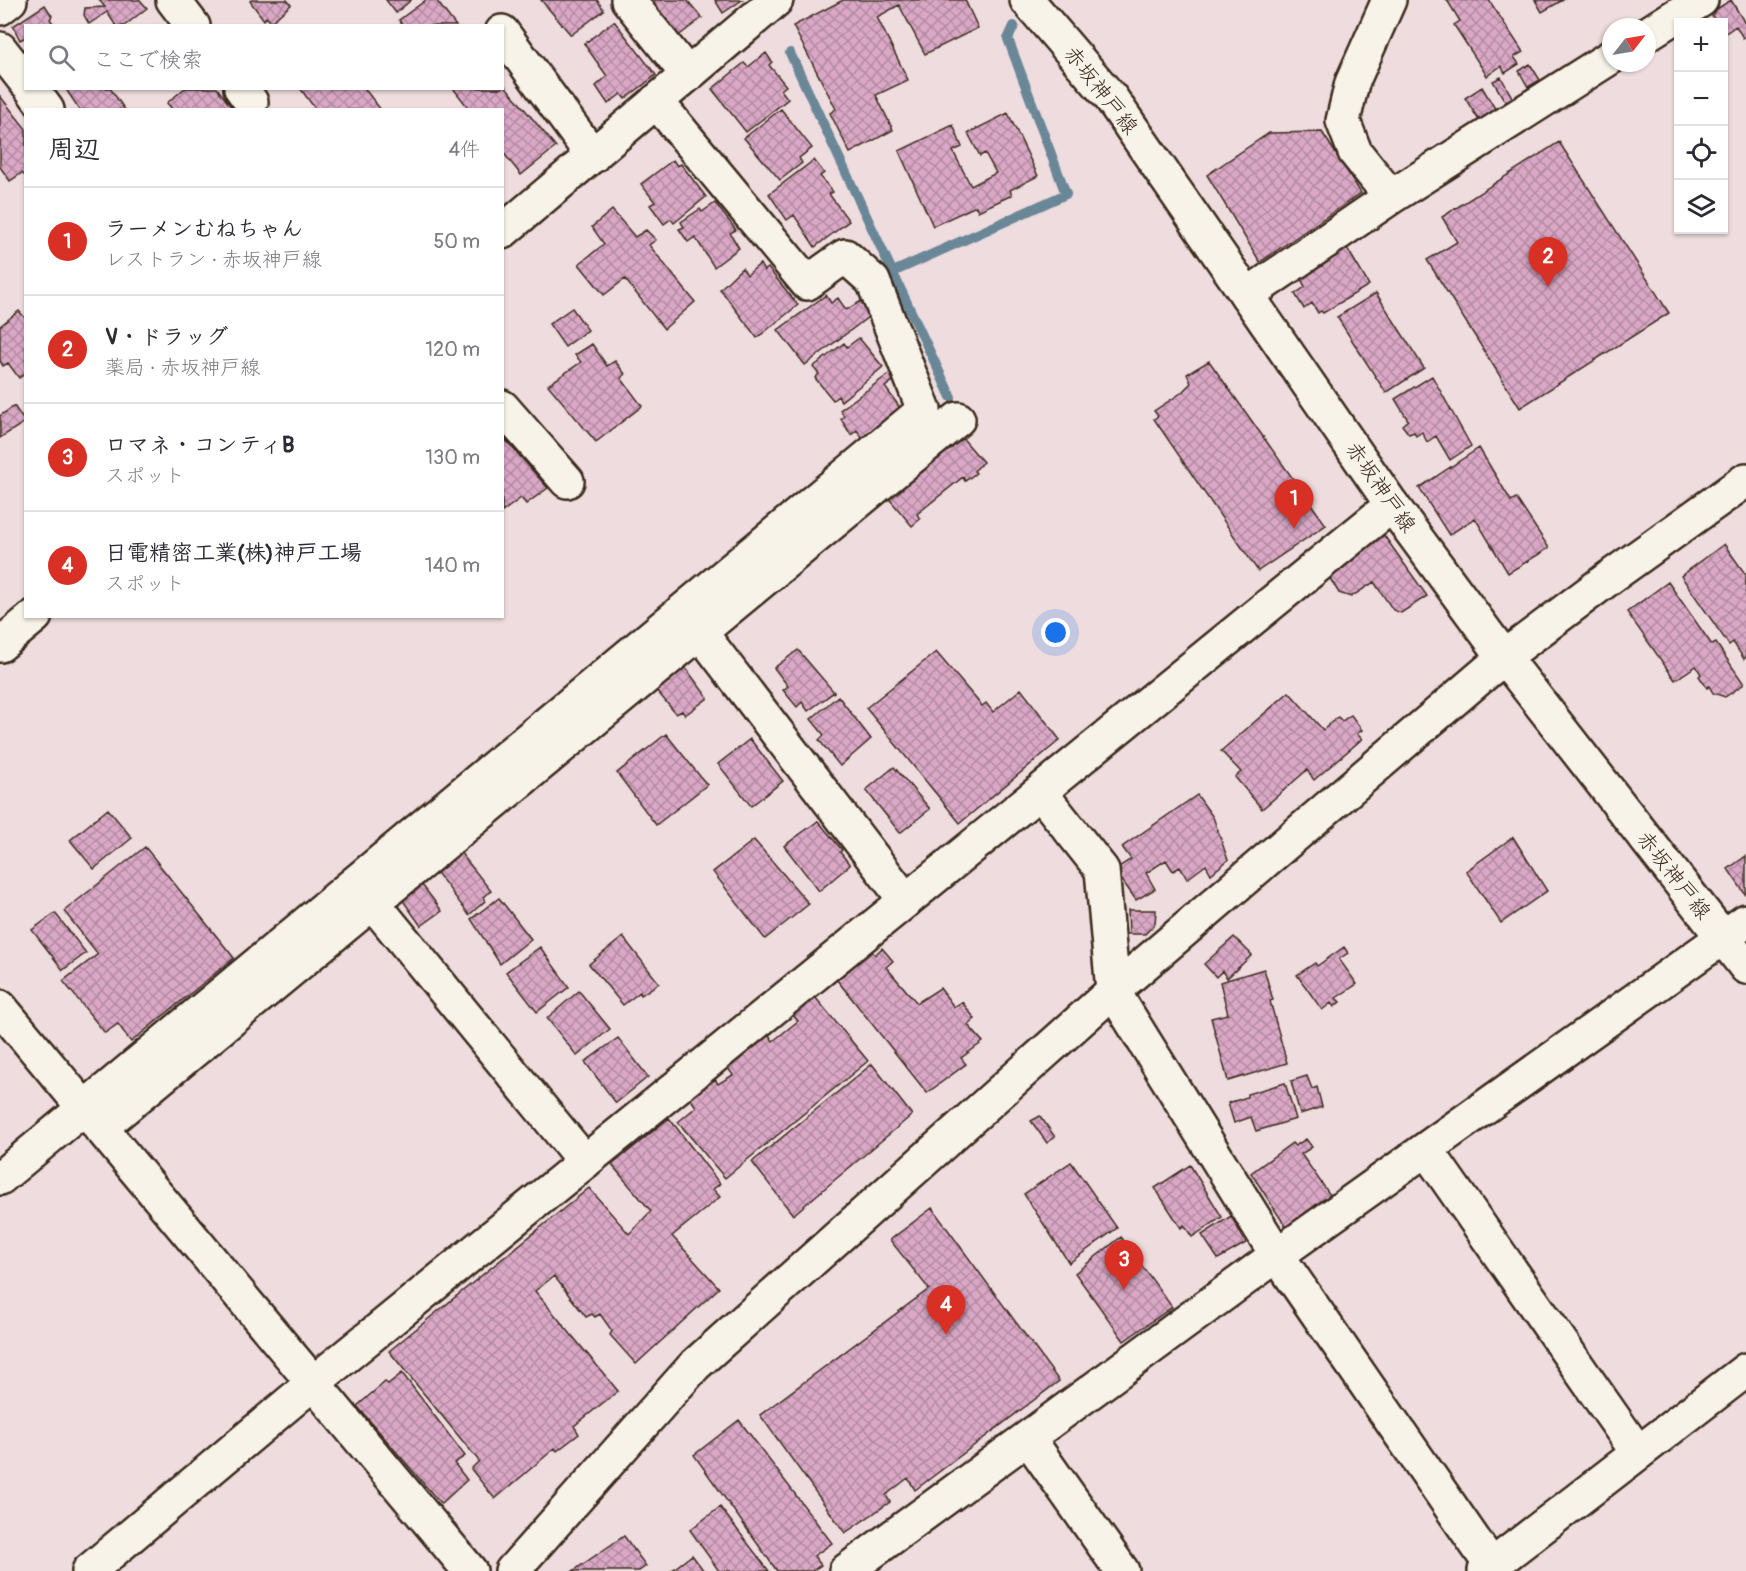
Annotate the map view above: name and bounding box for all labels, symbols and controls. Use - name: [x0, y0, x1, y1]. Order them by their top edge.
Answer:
- north arrow: [1602, 18, 1656, 72]
- map controls: [1674, 18, 1728, 234]
- button: +: [1674, 18, 1728, 72]
- search box: [24, 24, 504, 90]
- icon: search: [45, 41, 78, 74]
- street label: 赤坂神戸線: [1058, 41, 1144, 140]
- text: ここで検索: [93, 46, 203, 74]
- button: −: [1674, 72, 1728, 126]
- button: locate: [1674, 126, 1728, 180]
- text: 周辺: [48, 134, 100, 166]
- text: 4件: [448, 137, 480, 162]
- button: layers: [1674, 180, 1728, 234]
- text: ラーメンむねちゃん: [105, 215, 303, 243]
- text: 1: [64, 229, 71, 254]
- text: 50 m: [433, 229, 480, 254]
- pin: 2: [1528, 238, 1568, 287]
- text: レストラン · 赤坂神戸線: [105, 247, 322, 272]
- text: V・ドラッグ: [105, 323, 228, 351]
- text: 2: [62, 337, 73, 362]
- text: 120 m: [425, 337, 480, 362]
- text: 薬局 · 赤坂神戸線: [105, 355, 260, 380]
- text: ロマネ・コンティB: [105, 431, 294, 459]
- street label: 赤坂神戸線: [1339, 437, 1422, 538]
- text: 3: [62, 445, 73, 470]
- text: 130 m: [425, 445, 480, 470]
- text: スポット: [105, 463, 185, 488]
- pin: 1: [1274, 480, 1314, 529]
- text: 日電精密工業(株)神戸工場: [105, 539, 362, 567]
- text: 4: [62, 553, 73, 578]
- text: 140 m: [425, 553, 480, 578]
- text: スポット: [105, 571, 185, 596]
- your location: [1041, 618, 1070, 647]
- street label: 赤坂神戸線: [1631, 826, 1717, 925]
- pin: 3: [1104, 1240, 1144, 1290]
- pin: 4: [926, 1286, 966, 1335]

